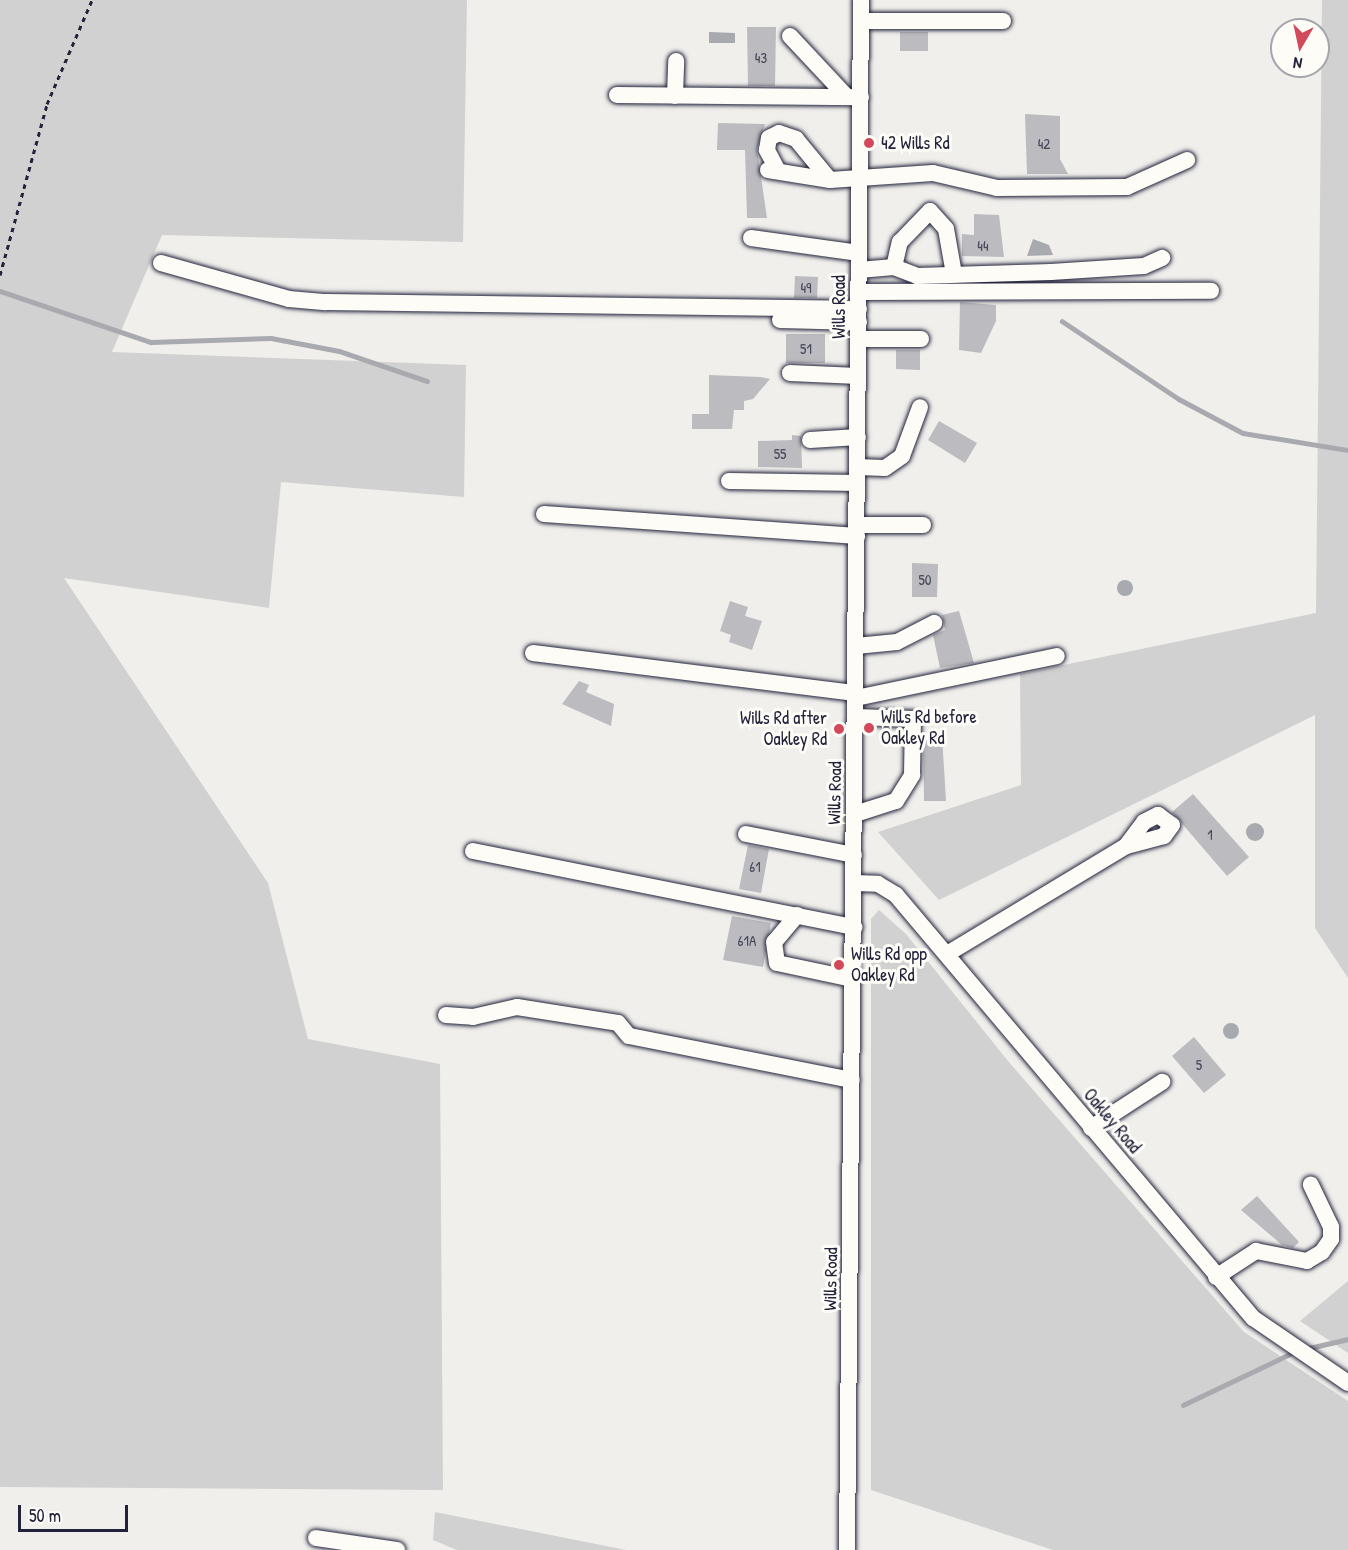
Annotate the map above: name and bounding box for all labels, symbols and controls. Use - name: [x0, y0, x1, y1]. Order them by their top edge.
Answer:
- north arrow: [1270, 18, 1330, 78]
- house number: 43: [755, 49, 767, 67]
- text: N: [1292, 52, 1303, 75]
- place label: 42 Wills Rd: [881, 132, 949, 154]
- house number: 42: [1038, 135, 1050, 153]
- marker: 42 Wills Rd: [862, 136, 876, 150]
- house number: 44: [977, 237, 989, 255]
- street label: Wills Road: [828, 275, 850, 339]
- house number: 49: [800, 279, 812, 297]
- house number: 51: [800, 340, 812, 358]
- house number: 55: [774, 445, 786, 463]
- house number: 50: [918, 571, 932, 589]
- place label: Wills Rd before Oakley Rd: [881, 707, 977, 750]
- place label: Wills Rd after Oakley Rd: [740, 708, 827, 750]
- marker: Wills Rd before Oakley Rd: [862, 721, 876, 735]
- marker: Wills Rd after Oakley Rd: [832, 722, 846, 736]
- street label: Wills Road: [824, 761, 846, 825]
- house number: 1: [1207, 826, 1213, 844]
- house number: 61: [749, 858, 761, 876]
- house number: 61A: [738, 932, 756, 950]
- place label: Wills Rd opp Oakley Rd: [851, 944, 927, 986]
- marker: Wills Rd opp Oakley Rd: [832, 958, 846, 972]
- house number: 5: [1196, 1056, 1202, 1074]
- street label: Oakley Road: [1079, 1084, 1145, 1158]
- street label: Wills Road: [820, 1247, 842, 1311]
- scale bar: [21, 1493, 130, 1531]
- text: 50 m: [29, 1503, 61, 1528]

